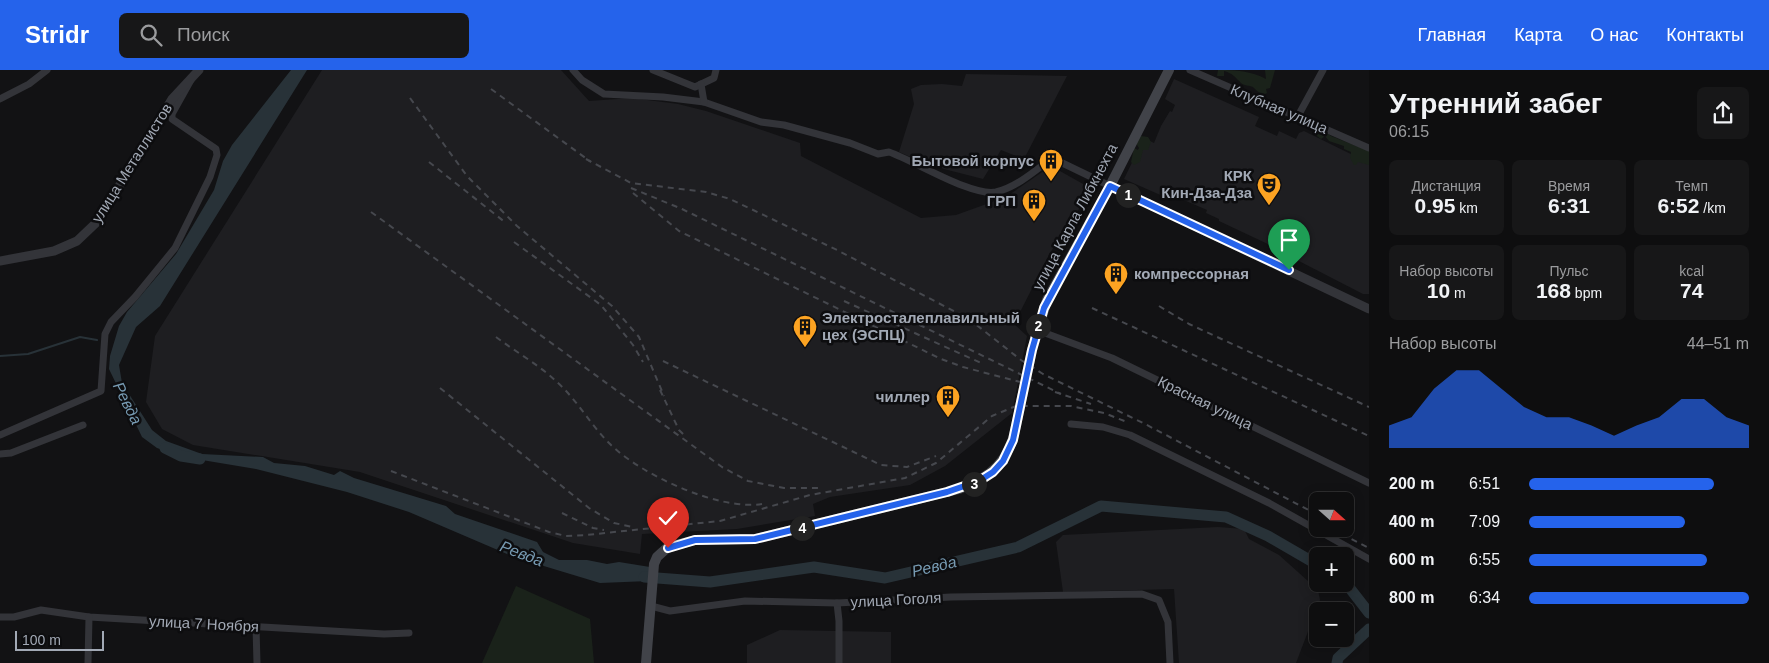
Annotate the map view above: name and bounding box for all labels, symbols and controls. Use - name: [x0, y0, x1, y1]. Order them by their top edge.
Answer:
- search box: [119, 13, 469, 58]
- text: Stridr: [25, 21, 89, 48]
- icon: search: [137, 21, 165, 49]
- text: Поиск: [177, 24, 230, 45]
- text: Главная: [1418, 25, 1486, 45]
- text: Карта: [1514, 25, 1562, 45]
- text: О нас: [1590, 25, 1638, 45]
- text: Контакты: [1666, 25, 1744, 45]
- street label: Клубная улица: [1228, 80, 1331, 137]
- button: share: [1697, 87, 1749, 139]
- text: Утренний забег: [1389, 88, 1603, 119]
- street label: улица Металлистов: [88, 100, 175, 225]
- text: 06:15: [1389, 123, 1429, 140]
- street label: улица Карла Либкнехта: [1029, 140, 1121, 293]
- building icon: Бытовой корпус: [1038, 148, 1064, 182]
- place label: Бытовой корпус: [912, 152, 1034, 169]
- place label: КРК Кин-Дза-Дза: [1161, 167, 1253, 201]
- theatre icon: КРК Кин-Дза-Дза: [1256, 172, 1282, 206]
- text: Дистанция: [1412, 178, 1481, 194]
- text: Время: [1548, 178, 1590, 194]
- text: Темп: [1675, 178, 1708, 194]
- pin: 1: [1116, 182, 1140, 208]
- text: 1: [1125, 187, 1132, 203]
- building icon: ГРП: [1021, 188, 1047, 222]
- place label: ГРП: [987, 192, 1016, 209]
- text: 0.95: [1415, 194, 1455, 217]
- text: 6:31: [1548, 194, 1590, 217]
- text: 6:52: [1657, 194, 1699, 217]
- text: km: [1455, 200, 1478, 216]
- text: /km: [1699, 200, 1726, 216]
- pin: [1268, 219, 1310, 270]
- icon: arrive: [1275, 226, 1303, 254]
- building icon: компрессорная: [1103, 261, 1129, 295]
- text: Набор высоты: [1399, 263, 1493, 279]
- text: Пульс: [1549, 263, 1589, 279]
- text: kcal: [1679, 263, 1704, 279]
- place label: компрессорная: [1134, 265, 1249, 282]
- text: 10: [1427, 279, 1450, 302]
- text: 168: [1536, 279, 1571, 302]
- text: 74: [1680, 279, 1703, 302]
- text: m: [1450, 285, 1466, 301]
- text: bpm: [1571, 285, 1602, 301]
- place label: Электросталеплавильный цех (ЭСПЦ): [822, 309, 1020, 343]
- building icon: Электросталеплавильный цех (ЭСПЦ): [792, 314, 818, 348]
- pin: 2: [1026, 314, 1050, 338]
- text: 2: [1035, 318, 1042, 334]
- text: Набор высоты: [1389, 335, 1496, 352]
- text: 44–51 m: [1687, 335, 1749, 352]
- street label: Красная улица: [1155, 372, 1256, 433]
- water label: Ревда: [110, 379, 145, 427]
- building icon: чиллер: [935, 384, 961, 418]
- place label: чиллер: [876, 388, 930, 405]
- pin: 3: [962, 472, 986, 496]
- text: 200 m: [1389, 475, 1434, 492]
- text: 6:51: [1469, 475, 1500, 492]
- text: 3: [971, 476, 978, 492]
- north arrow: [1309, 492, 1354, 538]
- map controls: [1309, 492, 1354, 647]
- pin: [647, 497, 689, 548]
- icon: check: [654, 504, 682, 532]
- text: 400 m: [1389, 513, 1434, 530]
- text: 7:09: [1469, 513, 1500, 530]
- pin: 4: [790, 516, 814, 540]
- text: 4: [799, 520, 806, 536]
- water label: Ревда: [498, 537, 546, 570]
- button: +: [1309, 547, 1354, 592]
- text: 600 m: [1389, 551, 1434, 568]
- text: 6:55: [1469, 551, 1500, 568]
- water label: Ревда: [910, 553, 958, 580]
- street label: улица Гоголя: [850, 589, 942, 610]
- text: 800 m: [1389, 589, 1434, 606]
- text: 6:34: [1469, 589, 1500, 606]
- button: −: [1309, 602, 1354, 647]
- street label: улица 7 Ноября: [149, 612, 259, 635]
- scale bar: [15, 628, 104, 651]
- text: 100 m: [22, 632, 61, 648]

